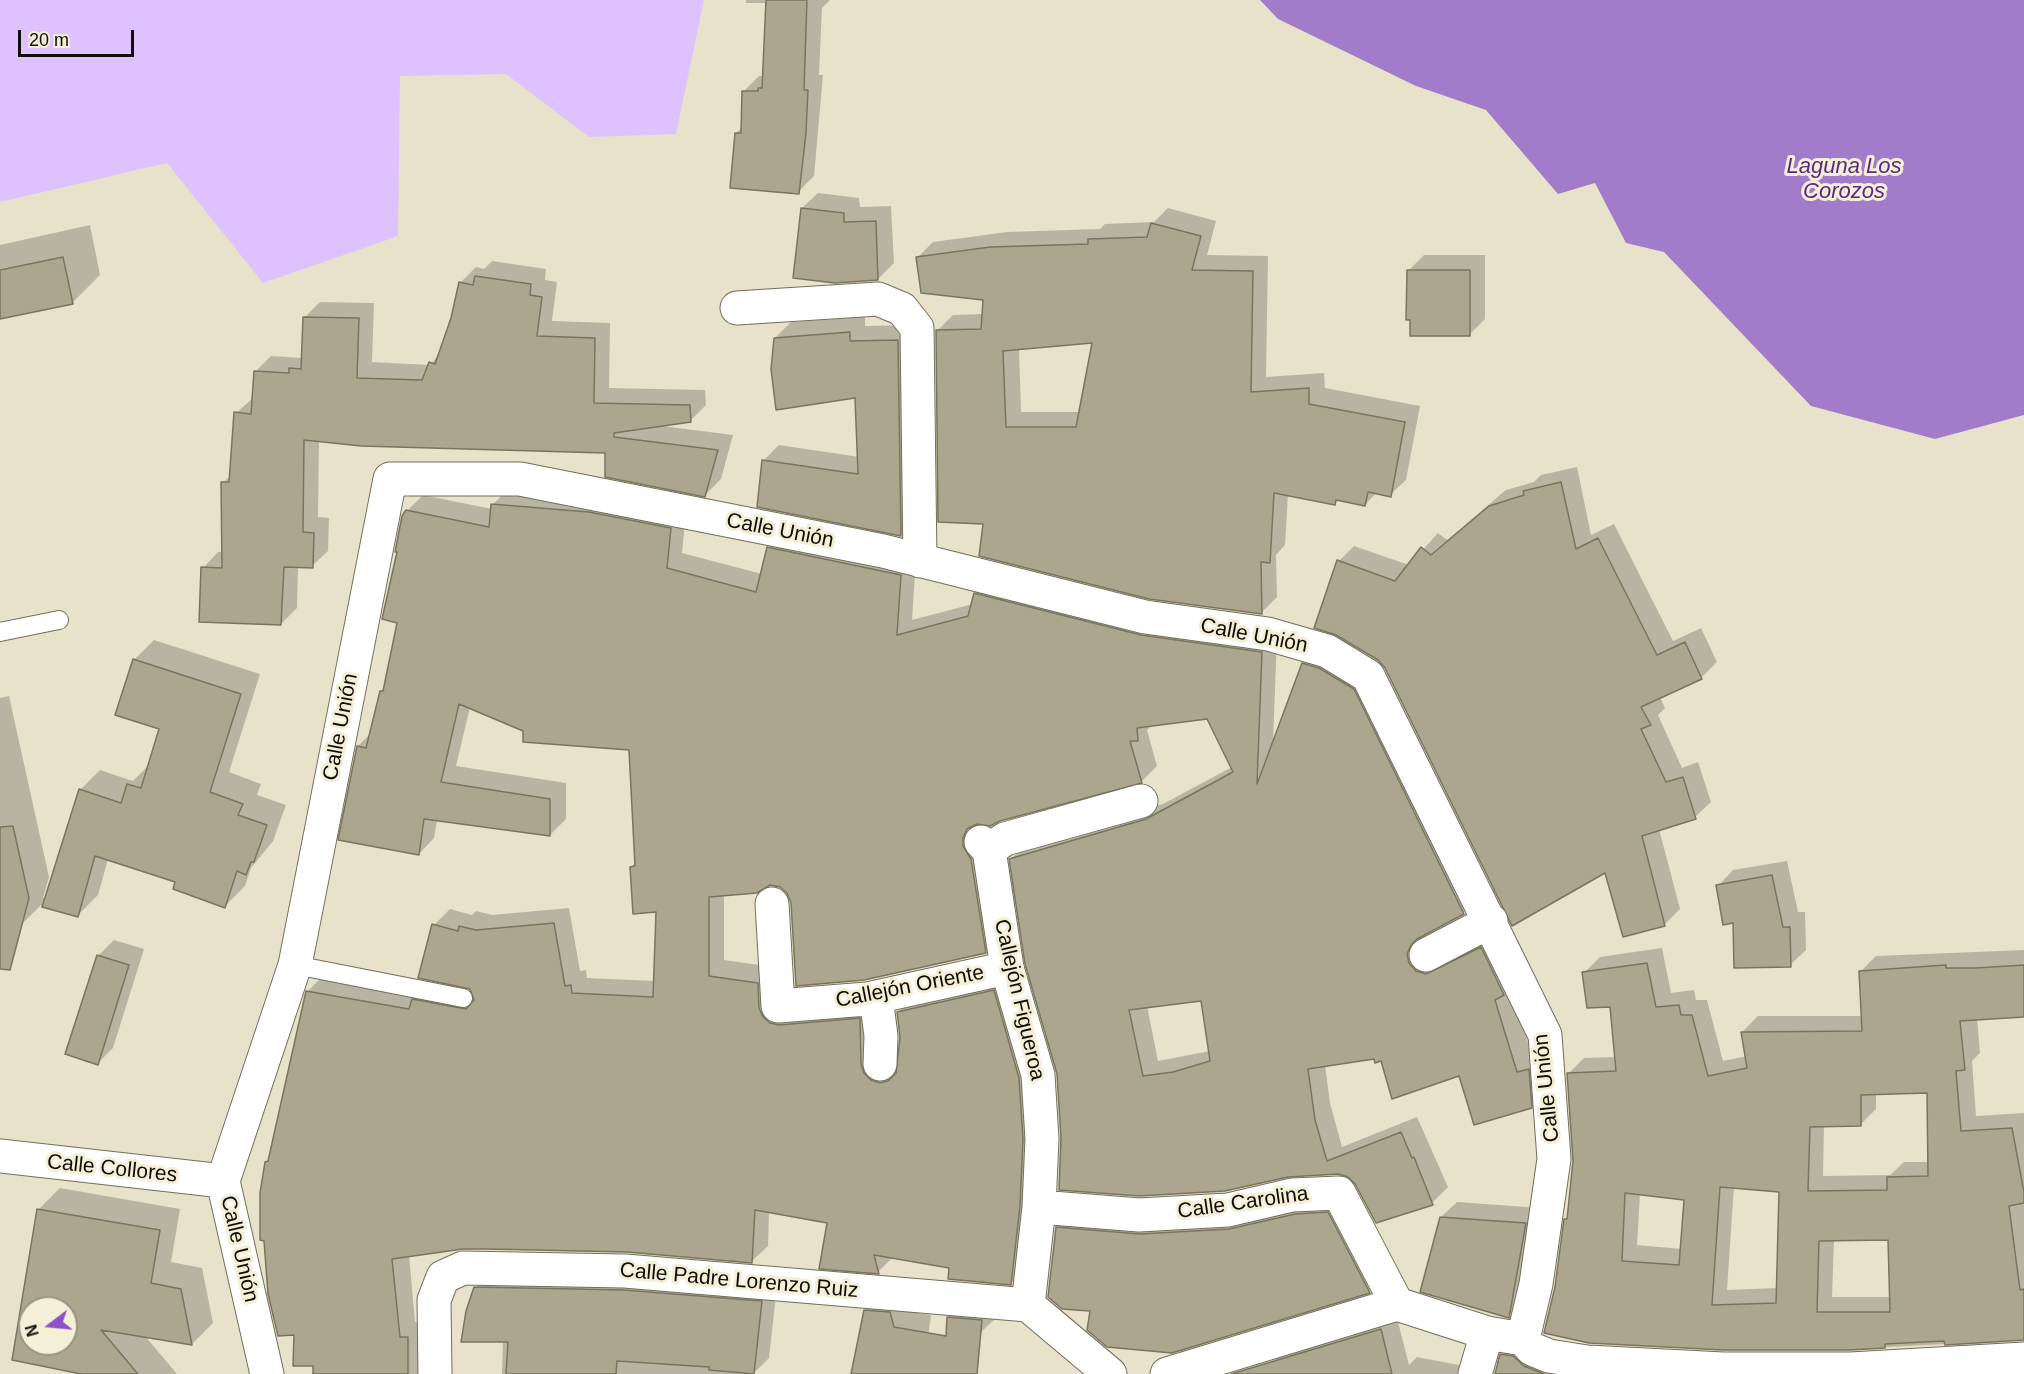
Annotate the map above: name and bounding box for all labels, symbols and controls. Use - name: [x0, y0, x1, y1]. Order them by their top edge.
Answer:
- scale bar: [21, 18, 136, 56]
- text: 20 m: [29, 30, 69, 50]
- water label: Laguna Los Corozos: [1787, 154, 1901, 206]
- street label: Calle Unión: [724, 508, 836, 554]
- street label: Calle Unión: [1198, 613, 1310, 659]
- street label: Calle Unión: [318, 671, 364, 783]
- street label: Callejón Figueroa: [988, 917, 1050, 1083]
- street label: Callejón Oriente: [834, 960, 986, 1014]
- street label: Calle Unión: [1529, 1033, 1565, 1143]
- street label: Calle Collores: [46, 1150, 178, 1188]
- street label: Calle Carolina: [1176, 1181, 1310, 1225]
- street label: Calle Unión: [215, 1193, 263, 1305]
- street label: Calle Padre Lorenzo Ruiz: [619, 1258, 859, 1304]
- north arrow: [18, 1296, 78, 1356]
- text: N: [22, 1323, 42, 1338]

